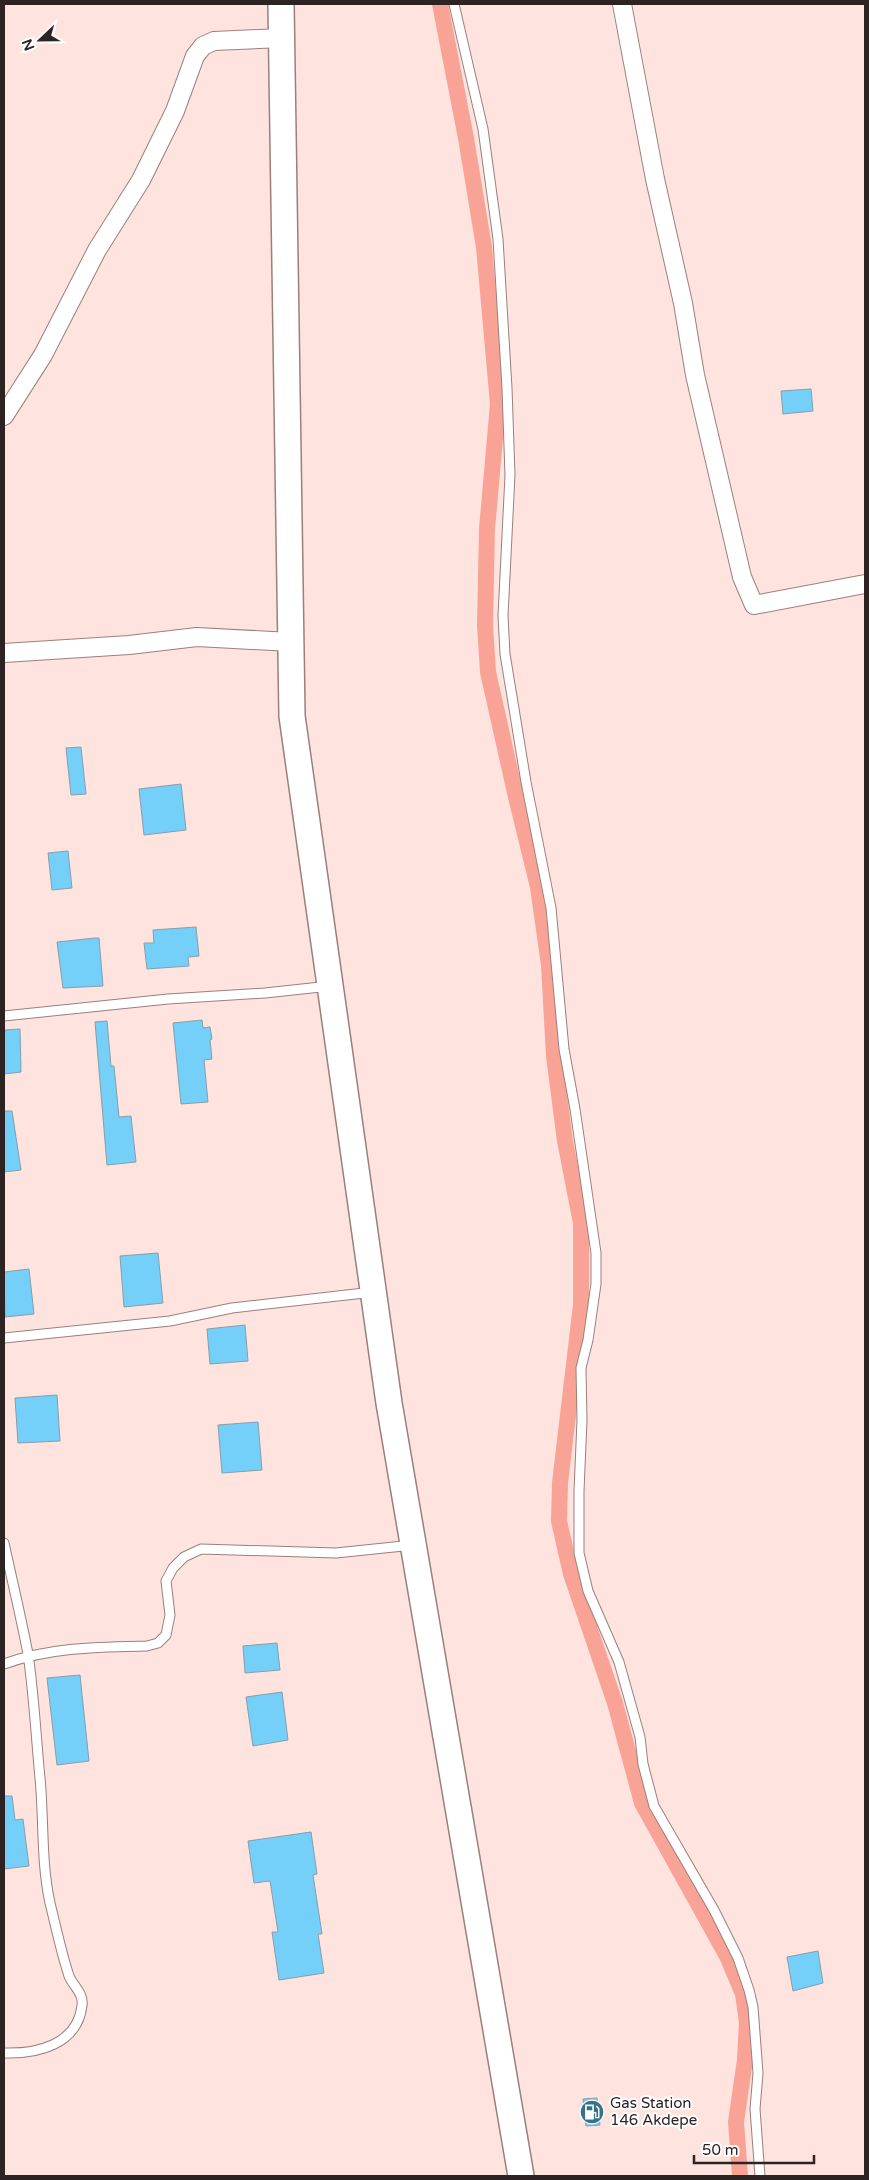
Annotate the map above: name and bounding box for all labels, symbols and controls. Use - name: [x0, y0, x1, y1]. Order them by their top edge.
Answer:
- north arrow: [15, 15, 65, 65]
- text: N: [18, 36, 38, 53]
- place label: Gas Station 146 Akdepe: [610, 2094, 697, 2129]
- fuel station icon: Gas Station 146 Akdepe: [579, 2099, 605, 2125]
- scale bar: [694, 2132, 814, 2164]
- text: 50 m: [702, 2141, 739, 2159]

